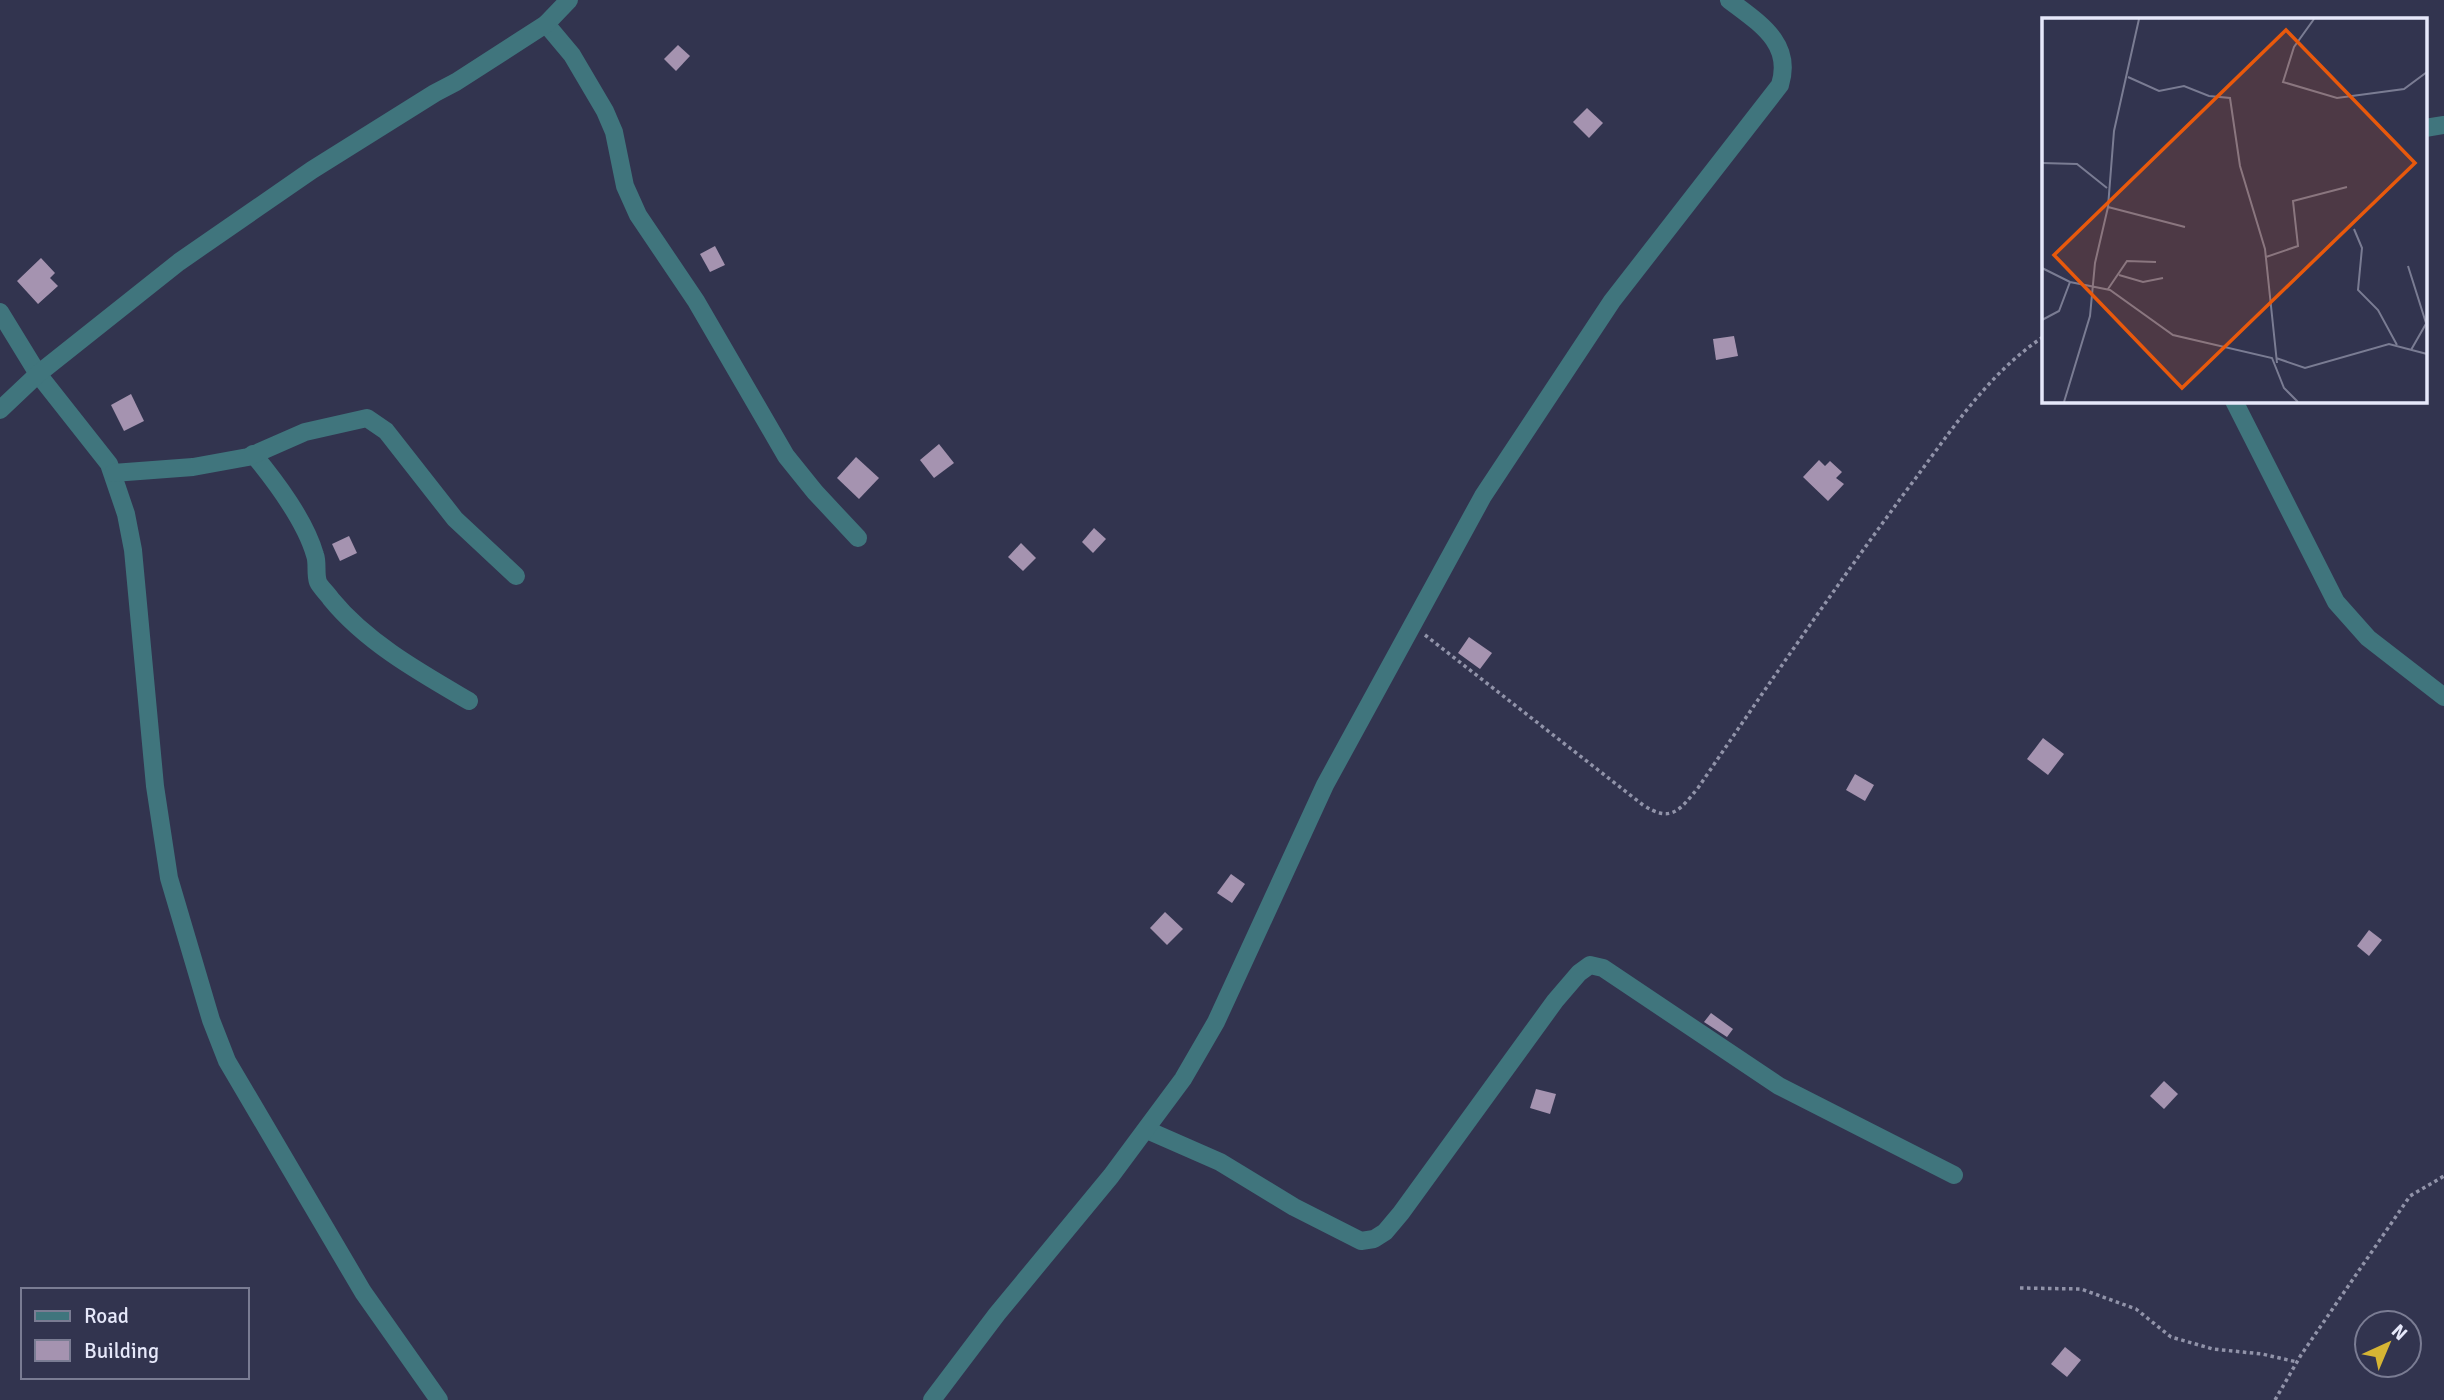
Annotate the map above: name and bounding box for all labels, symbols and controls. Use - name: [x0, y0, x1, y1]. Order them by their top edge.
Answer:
- inset map: [2042, 18, 2426, 402]
- legend: [21, 1288, 248, 1379]
- text: Road: [84, 1303, 129, 1329]
- north arrow: [2353, 1309, 2423, 1379]
- text: N: [2386, 1319, 2412, 1346]
- text: Building: [84, 1338, 159, 1364]

